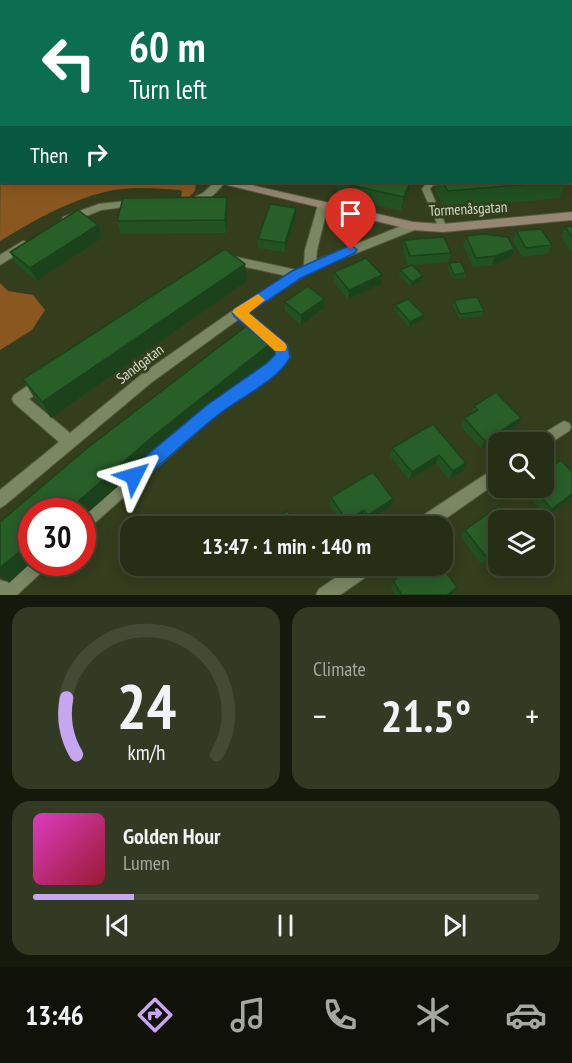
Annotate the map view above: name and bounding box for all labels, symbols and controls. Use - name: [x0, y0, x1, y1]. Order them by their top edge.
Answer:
- text: 60 m: [129, 19, 206, 74]
- icon: left: [30, 24, 108, 102]
- text: Turn left: [129, 72, 207, 106]
- icon: right: [80, 138, 113, 171]
- text: Then: [30, 141, 68, 169]
- pin: [325, 188, 376, 250]
- icon: arrive: [334, 197, 367, 230]
- street label: Tormenåsgatan: [428, 197, 508, 220]
- street label: Sandgatan: [112, 340, 167, 388]
- map controls: [488, 432, 554, 576]
- button: search: [488, 432, 554, 498]
- position arrow: [102, 444, 166, 508]
- speed limit sign: 30: [18, 498, 96, 576]
- button: layers: [488, 510, 554, 576]
- text: 13:47 · 1 min · 140 m: [202, 532, 371, 560]
- text: Climate: [313, 656, 366, 682]
- text: 24: [116, 665, 176, 746]
- text: 21.5°: [381, 686, 471, 744]
- text: −: [313, 694, 327, 737]
- text: +: [525, 694, 539, 737]
- text: km/h: [127, 738, 165, 766]
- text: Golden Hour: [123, 822, 221, 850]
- text: Lumen: [123, 850, 170, 876]
- icon: previous: [101, 909, 134, 942]
- icon: pause: [269, 909, 302, 942]
- icon: next: [438, 909, 471, 942]
- icon: directions: [134, 994, 176, 1036]
- icon: music: [227, 994, 269, 1036]
- icon: phone: [319, 994, 361, 1036]
- icon: climate: [412, 994, 454, 1036]
- icon: car: [505, 994, 547, 1036]
- text: 13:46: [25, 998, 84, 1032]

